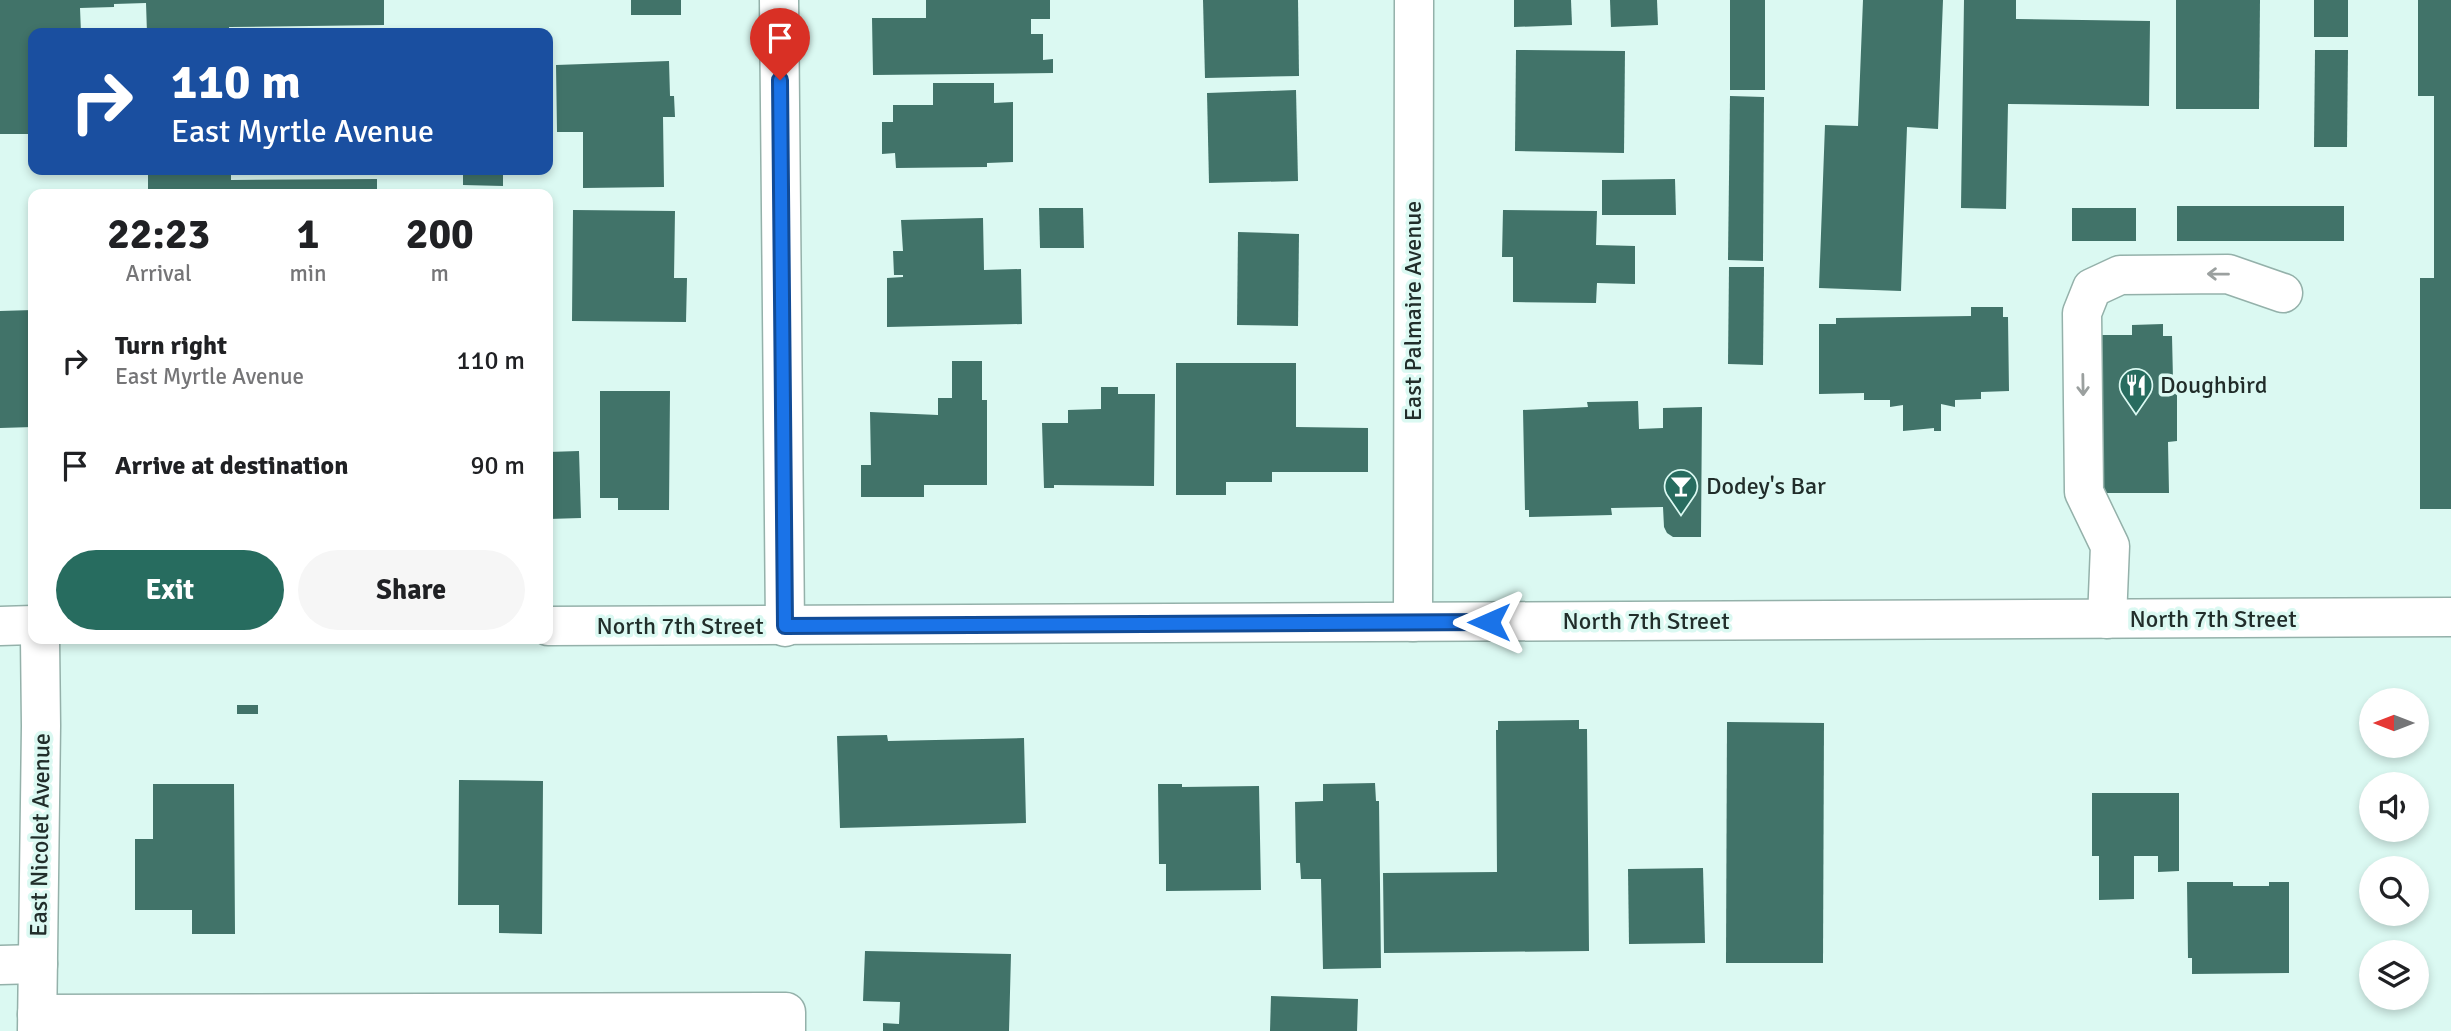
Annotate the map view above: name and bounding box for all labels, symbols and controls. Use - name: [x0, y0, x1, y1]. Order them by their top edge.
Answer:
- pin: [750, 8, 810, 80]
- icon: arrive: [761, 19, 799, 57]
- text: 110 m: [171, 52, 301, 112]
- icon: right: [56, 56, 147, 147]
- text: East Myrtle Avenue: [171, 112, 434, 151]
- street label: East Palmaire Avenue: [1398, 201, 1428, 421]
- text: 22:23: [107, 209, 210, 260]
- text: 1: [297, 209, 319, 260]
- text: 200: [406, 209, 474, 260]
- text: Arrival: [126, 259, 192, 288]
- text: min: [289, 259, 327, 288]
- text: m: [431, 259, 449, 288]
- one-way arrow: [2207, 268, 2230, 281]
- text: Turn right: [115, 330, 227, 362]
- icon: right: [56, 342, 94, 380]
- text: 110 m: [456, 345, 525, 377]
- text: East Myrtle Avenue: [115, 362, 304, 391]
- restaurant icon: Doughbird: [2117, 366, 2155, 415]
- place label: Doughbird: [2160, 370, 2267, 400]
- one-way arrow: [2076, 373, 2090, 396]
- icon: arrive: [56, 447, 94, 485]
- text: Arrive at destination: [115, 450, 348, 482]
- text: 90 m: [470, 450, 525, 482]
- bar icon: Dodey's Bar: [1662, 467, 1700, 516]
- place label: Dodey's Bar: [1706, 471, 1826, 501]
- button: Exit: [56, 550, 284, 630]
- button: Share: [298, 550, 525, 630]
- position arrow: [1452, 585, 1526, 659]
- street label: North 7th Street: [2129, 604, 2297, 634]
- street label: North 7th Street: [1562, 606, 1730, 636]
- street label: North 7th Street: [596, 611, 764, 641]
- north arrow: [2359, 688, 2429, 758]
- map controls: [2359, 688, 2429, 1010]
- street label: East Nicolet Avenue: [23, 733, 57, 937]
- button: sound: [2359, 772, 2429, 842]
- button: search: [2359, 856, 2429, 926]
- button: layers: [2359, 940, 2429, 1010]

